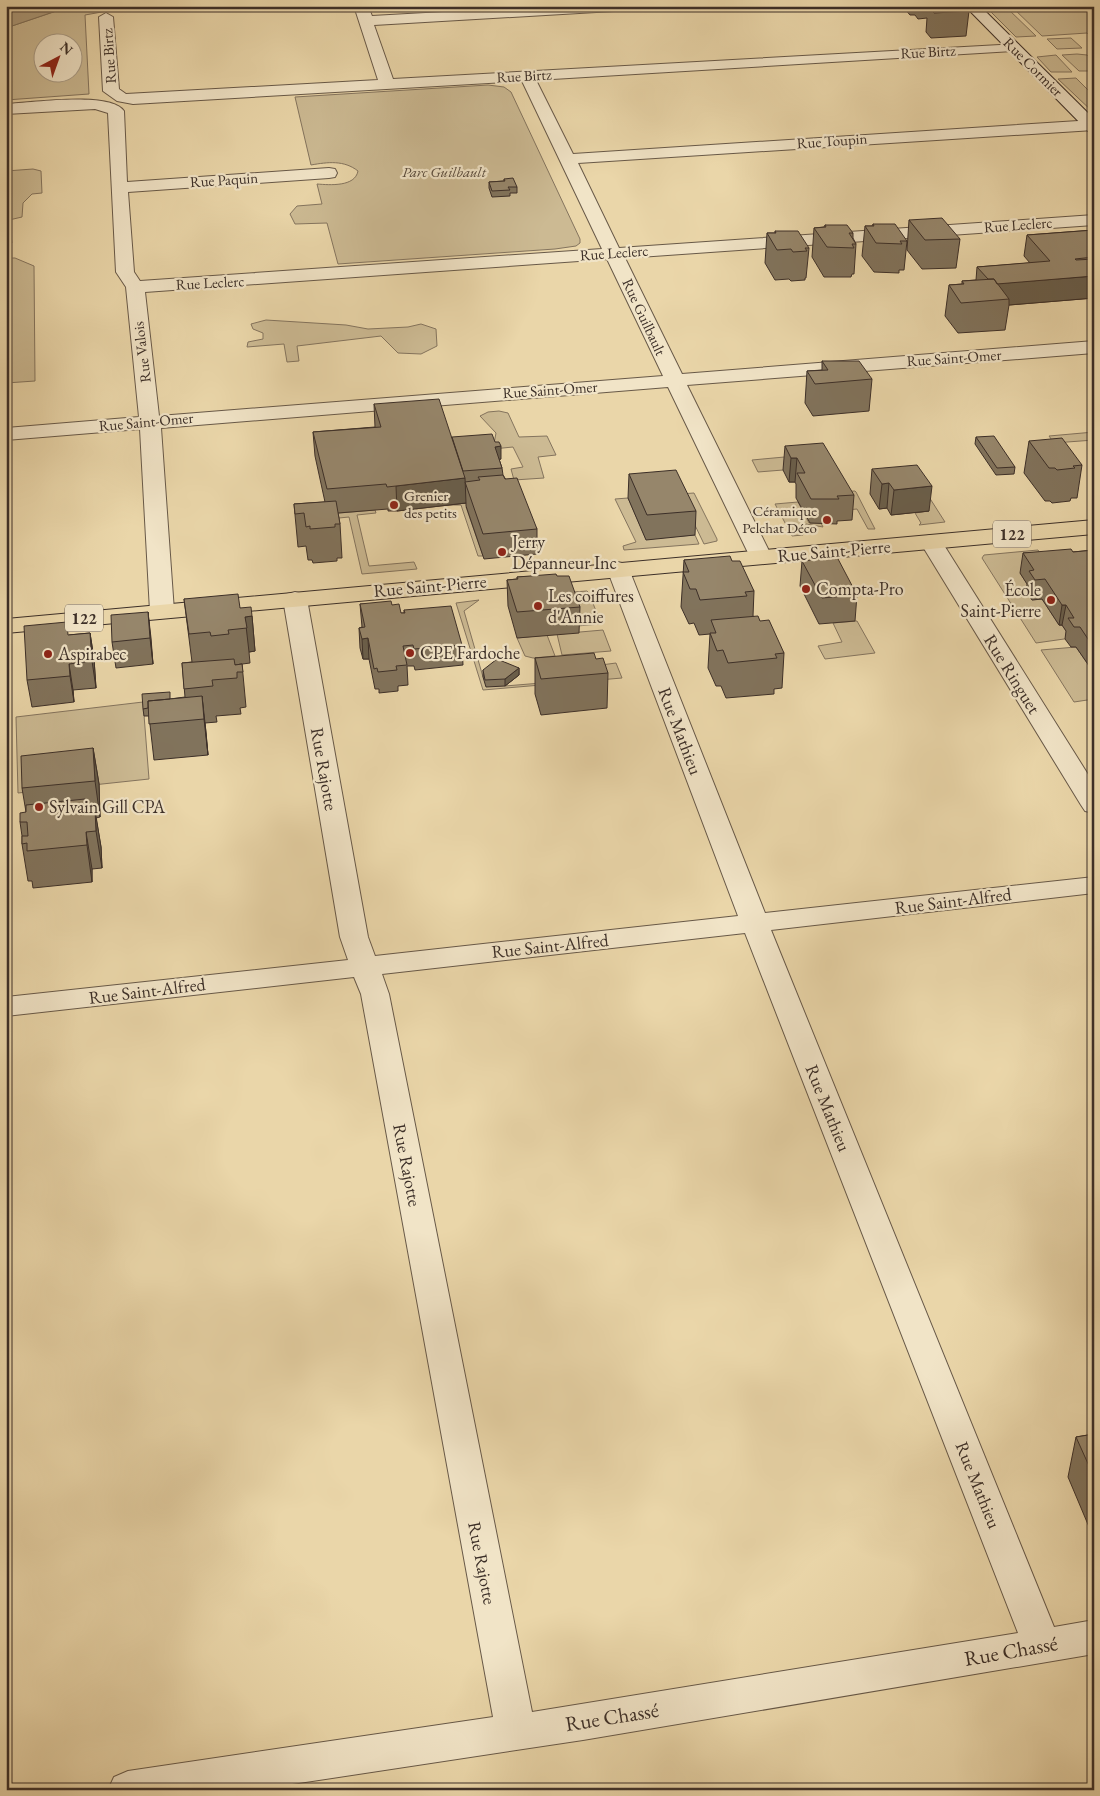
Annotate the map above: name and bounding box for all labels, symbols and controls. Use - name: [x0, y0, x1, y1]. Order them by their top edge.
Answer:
- street label: Rue Birtz: [97, 27, 120, 84]
- north arrow: [32, 32, 82, 82]
- street label: Rue Cormier: [1000, 33, 1067, 100]
- text: N: [56, 38, 77, 59]
- street label: Rue Birtz: [900, 41, 956, 62]
- street label: Rue Birtz: [496, 65, 552, 86]
- street label: Rue Toupin: [796, 129, 868, 152]
- park label: Parc Guilbault: [402, 162, 487, 181]
- street label: Rue Paquin: [189, 168, 259, 191]
- street label: Rue Leclerc: [983, 213, 1053, 236]
- street label: Rue Leclerc: [579, 241, 649, 264]
- street label: Rue Leclerc: [175, 271, 245, 294]
- street label: Rue Guilbault: [618, 275, 671, 359]
- street label: Rue Valois: [128, 320, 155, 384]
- street label: Rue Saint-Omer: [906, 345, 1002, 370]
- street label: Rue Saint-Omer: [502, 377, 598, 402]
- street label: Rue Saint-Omer: [98, 408, 194, 435]
- place label: Grenier des petits: [404, 486, 457, 522]
- marker: Grenier des petits: [388, 499, 400, 511]
- place label: Céramique Pelchat Déco: [742, 501, 817, 537]
- marker: Céramique Pelchat Déco: [821, 514, 833, 526]
- road number: 122: [993, 520, 1031, 548]
- place label: Jerry Dépanneur Inc: [510, 530, 617, 574]
- street label: Rue Saint-Pierre: [776, 534, 891, 567]
- marker: Jerry Dépanneur Inc: [496, 546, 508, 558]
- street label: Rue Saint-Pierre: [372, 569, 487, 602]
- place label: Compta-Pro: [816, 577, 904, 600]
- place label: École Saint-Pierre: [961, 578, 1041, 622]
- marker: Compta-Pro: [800, 583, 812, 595]
- place label: Les coiffures d'Annie: [548, 584, 634, 628]
- marker: École Saint-Pierre: [1045, 594, 1057, 606]
- marker: Les coiffures d'Annie: [532, 600, 544, 612]
- road number: 122: [65, 604, 103, 632]
- street label: Rue Ringuet: [979, 630, 1046, 718]
- place label: CPE Fardoche: [420, 641, 520, 664]
- place label: Aspirabec: [57, 642, 127, 665]
- marker: CPE Fardoche: [404, 647, 416, 659]
- marker: Aspirabec: [42, 648, 54, 660]
- street label: Rue Mathieu: [653, 684, 708, 778]
- street label: Rue Rajotte: [306, 726, 343, 812]
- place label: Sylvain Gill CPA: [49, 795, 166, 818]
- marker: Sylvain Gill CPA: [33, 801, 45, 813]
- street label: Rue Saint-Alfred: [893, 882, 1014, 919]
- street label: Rue Saint-Alfred: [490, 928, 610, 963]
- street label: Rue Saint-Alfred: [87, 972, 208, 1009]
- street label: Rue Mathieu: [801, 1061, 857, 1155]
- street label: Rue Rajotte: [388, 1121, 427, 1208]
- street label: Rue Mathieu: [951, 1438, 1007, 1532]
- street label: Rue Rajotte: [463, 1519, 502, 1606]
- street label: Rue Chassé: [962, 1629, 1060, 1672]
- street label: Rue Chassé: [563, 1696, 661, 1737]

